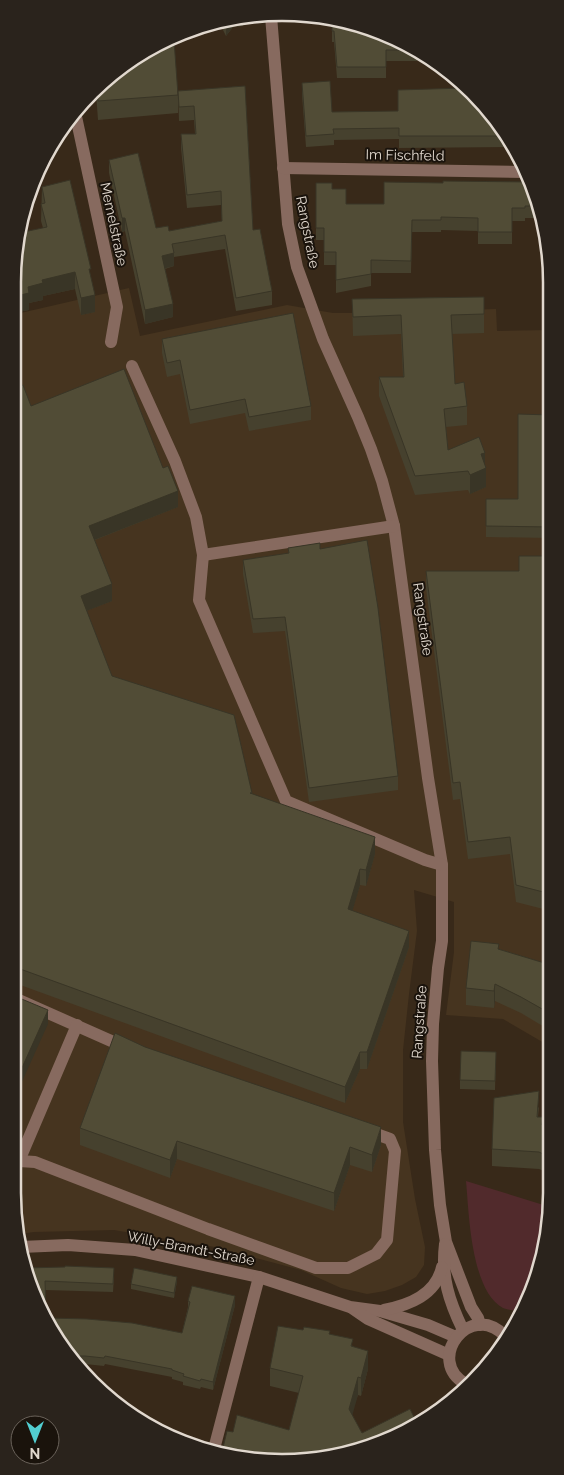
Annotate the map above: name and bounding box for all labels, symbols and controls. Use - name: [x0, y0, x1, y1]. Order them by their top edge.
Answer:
- street label: Im Fischfeld: [365, 146, 445, 164]
- street label: Memelstraße: [97, 181, 131, 267]
- street label: Rangstraße: [293, 194, 323, 270]
- street label: Rangstraße: [410, 582, 436, 656]
- street label: Rangstraße: [408, 985, 430, 1059]
- street label: Willy-Brandt-Straße: [126, 1228, 256, 1268]
- north arrow: [10, 1415, 60, 1465]
- text: N: [30, 1445, 40, 1461]

